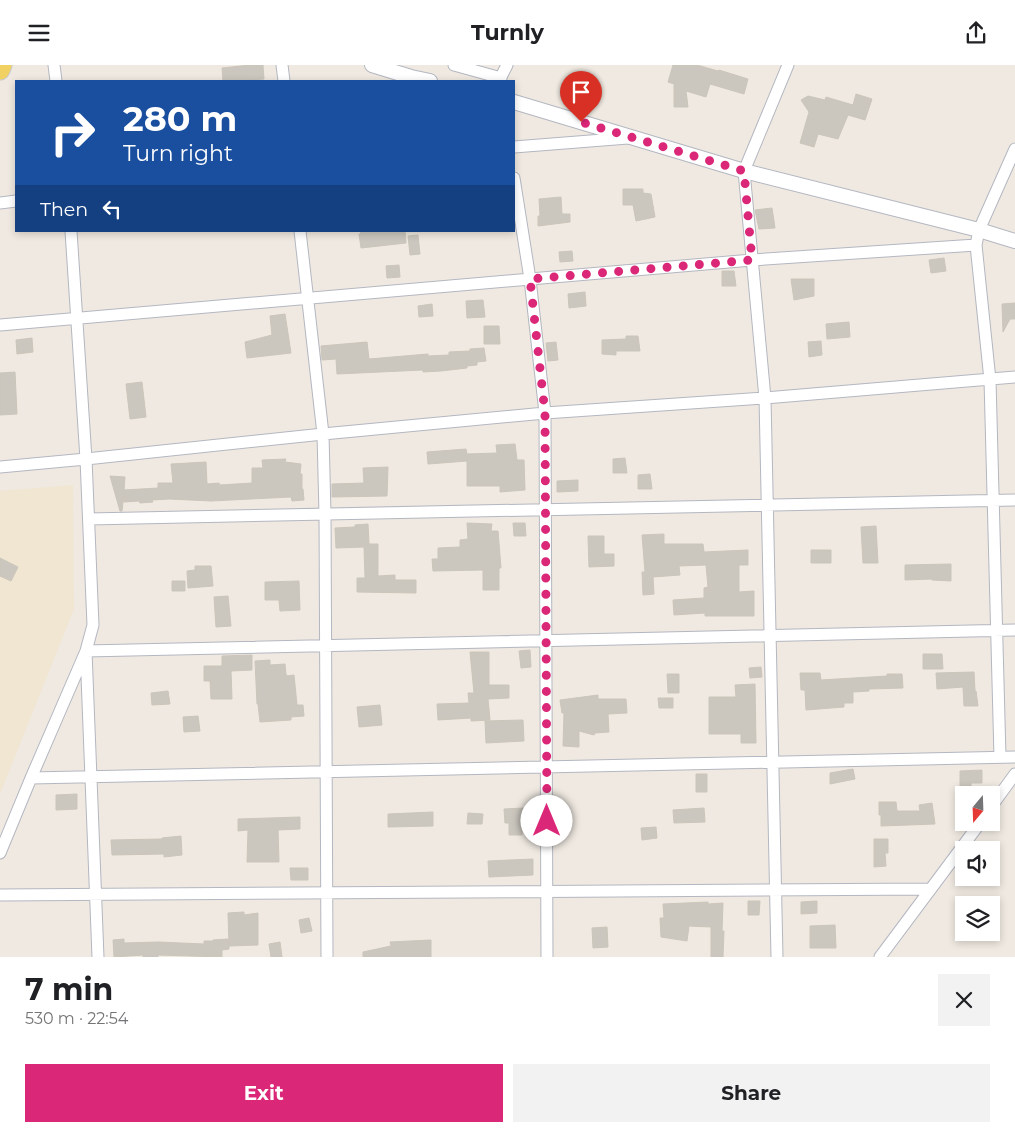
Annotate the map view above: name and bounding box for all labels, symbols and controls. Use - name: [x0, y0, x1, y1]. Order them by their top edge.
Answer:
- icon: menu: [25, 19, 53, 47]
- text: Turnly: [471, 19, 544, 46]
- icon: share: [962, 19, 990, 47]
- pin: [560, 71, 602, 122]
- icon: arrive: [567, 78, 595, 106]
- text: 280 m: [123, 97, 237, 140]
- icon: right: [40, 100, 105, 165]
- text: Turn right: [123, 140, 233, 167]
- icon: left: [98, 195, 126, 223]
- text: Then: [40, 198, 88, 221]
- north arrow: [955, 786, 1000, 831]
- map controls: [955, 786, 1000, 941]
- position arrow: [520, 794, 572, 846]
- button: sound: [955, 841, 1000, 886]
- button: layers: [955, 896, 1000, 941]
- text: 7 min: [25, 971, 113, 1008]
- button: close: [938, 974, 990, 1026]
- text: 530 m · 22:54: [25, 1009, 128, 1028]
- button: Exit: [25, 1064, 503, 1122]
- button: Share: [513, 1064, 990, 1122]

